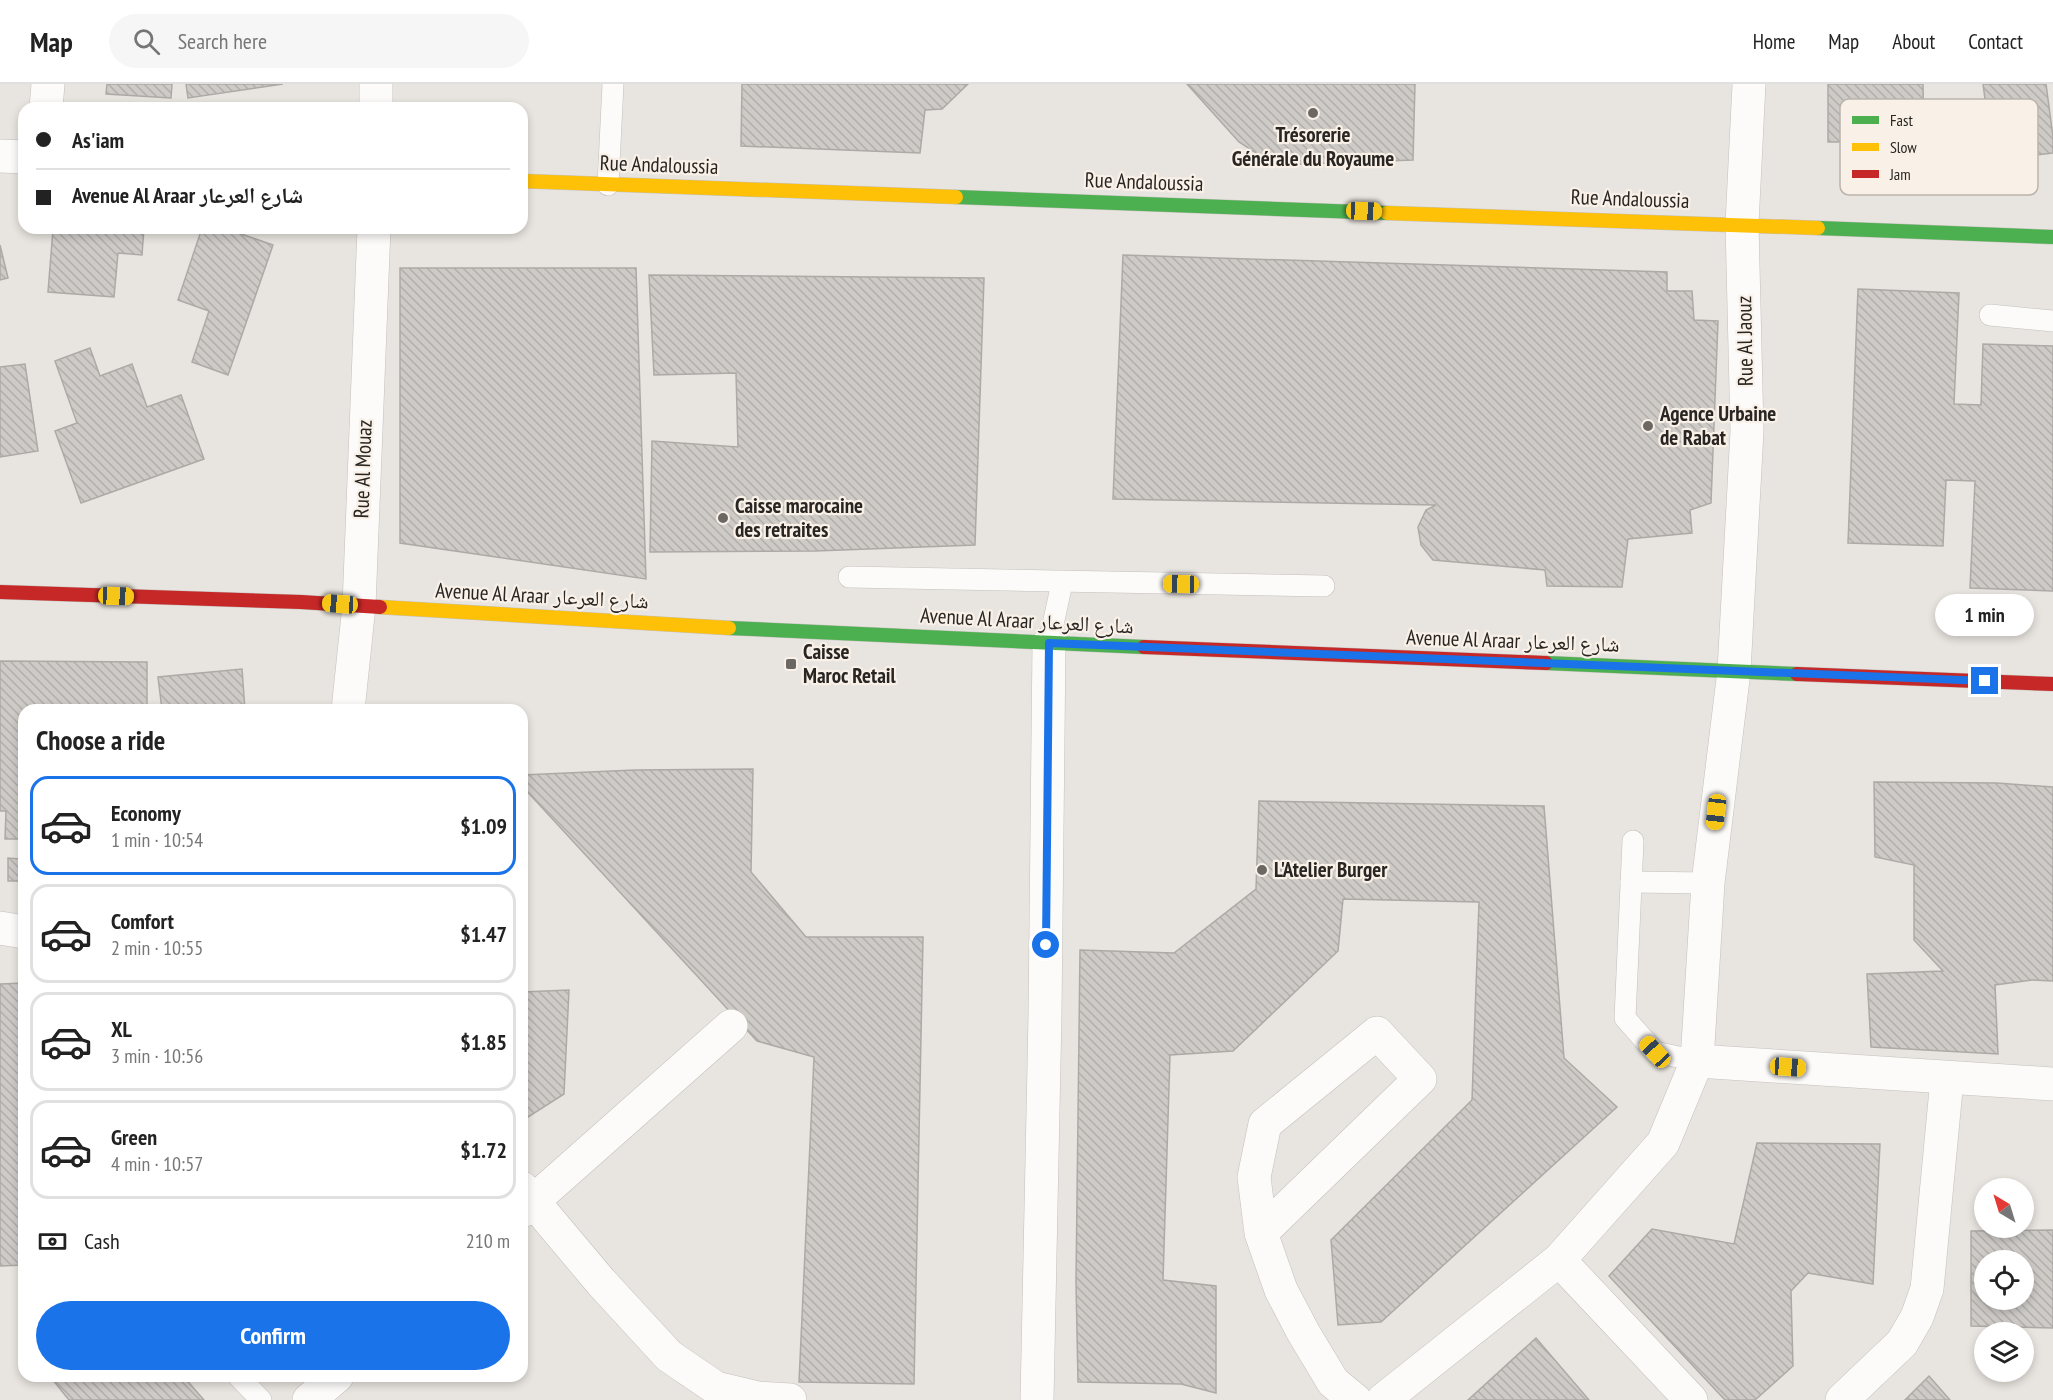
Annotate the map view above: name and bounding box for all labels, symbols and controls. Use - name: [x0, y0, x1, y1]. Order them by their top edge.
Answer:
- search box: [109, 14, 529, 68]
- text: Map: [30, 23, 73, 60]
- icon: search: [130, 25, 163, 58]
- text: Search here: [178, 27, 267, 55]
- text: Home: [1753, 28, 1795, 55]
- text: Map: [1828, 28, 1859, 55]
- text: About: [1892, 28, 1935, 55]
- text: Contact: [1968, 28, 2023, 55]
- legend: [1840, 99, 2038, 195]
- marker: Trésorerie Générale du Royaume: [1306, 106, 1320, 120]
- text: Fast: [1890, 110, 1913, 130]
- place label: Trésorerie Générale du Royaume: [1232, 121, 1394, 172]
- text: As'iam: [72, 126, 124, 154]
- text: Slow: [1890, 137, 1917, 157]
- street label: Rue Andaloussia: [599, 149, 719, 180]
- text: Jam: [1889, 164, 1911, 184]
- street label: Rue Andaloussia: [1084, 166, 1204, 197]
- text: Avenue Al Araar شارع العرعار: [72, 181, 303, 209]
- street label: Rue Andaloussia: [1570, 183, 1690, 214]
- car: [1346, 201, 1382, 221]
- street label: Rue Al Jaouz: [1730, 296, 1759, 386]
- place label: Agence Urbaine de Rabat: [1659, 400, 1776, 451]
- street label: Rue Al Mouaz: [347, 419, 378, 519]
- marker: Agence Urbaine de Rabat: [1641, 419, 1655, 433]
- place label: Caisse marocaine des retraites: [735, 492, 863, 543]
- marker: Caisse marocaine des retraites: [716, 511, 730, 525]
- car: [1163, 575, 1199, 593]
- street label: Avenue Al Araar شارع العرعار: [435, 576, 649, 615]
- car: [98, 586, 134, 606]
- car: [321, 594, 359, 614]
- callout: 1 min: [1936, 594, 2034, 636]
- street label: Avenue Al Araar شارع العرعار: [920, 601, 1134, 640]
- text: 1 min: [1964, 602, 2005, 628]
- street label: Avenue Al Araar شارع العرعار: [1406, 623, 1620, 658]
- place label: Caisse Maroc Retail: [803, 638, 897, 689]
- marker: Caisse Maroc Retail: [784, 657, 798, 671]
- route end: [1971, 667, 1998, 694]
- text: Choose a ride: [36, 723, 165, 757]
- car: [1705, 793, 1727, 831]
- icon: car: [39, 799, 93, 853]
- text: Economy: [111, 799, 181, 827]
- text: $1.09: [460, 812, 507, 840]
- text: 1 min · 10:54: [111, 827, 203, 853]
- place label: L'Atelier Burger: [1274, 856, 1388, 883]
- marker: L'Atelier Burger: [1255, 863, 1269, 877]
- icon: car: [39, 907, 93, 961]
- text: Comfort: [111, 907, 174, 935]
- text: $1.47: [460, 920, 507, 948]
- route start: [1032, 931, 1059, 958]
- text: 2 min · 10:55: [111, 935, 203, 961]
- icon: car: [39, 1015, 93, 1069]
- text: XL: [111, 1015, 132, 1043]
- text: $1.85: [460, 1028, 507, 1056]
- car: [1636, 1033, 1674, 1071]
- text: 3 min · 10:56: [111, 1043, 203, 1069]
- car: [1769, 1057, 1807, 1077]
- icon: car: [39, 1123, 93, 1177]
- text: Green: [111, 1123, 157, 1151]
- text: $1.72: [460, 1136, 507, 1164]
- text: 4 min · 10:57: [111, 1151, 203, 1177]
- north arrow: [1974, 1178, 2034, 1238]
- map controls: [1974, 1178, 2034, 1382]
- icon: cash: [36, 1225, 69, 1258]
- text: Cash: [84, 1227, 120, 1255]
- text: 210 m: [466, 1228, 510, 1254]
- button: locate: [1974, 1250, 2034, 1310]
- button: Confirm: [36, 1301, 510, 1370]
- button: layers: [1974, 1322, 2034, 1382]

